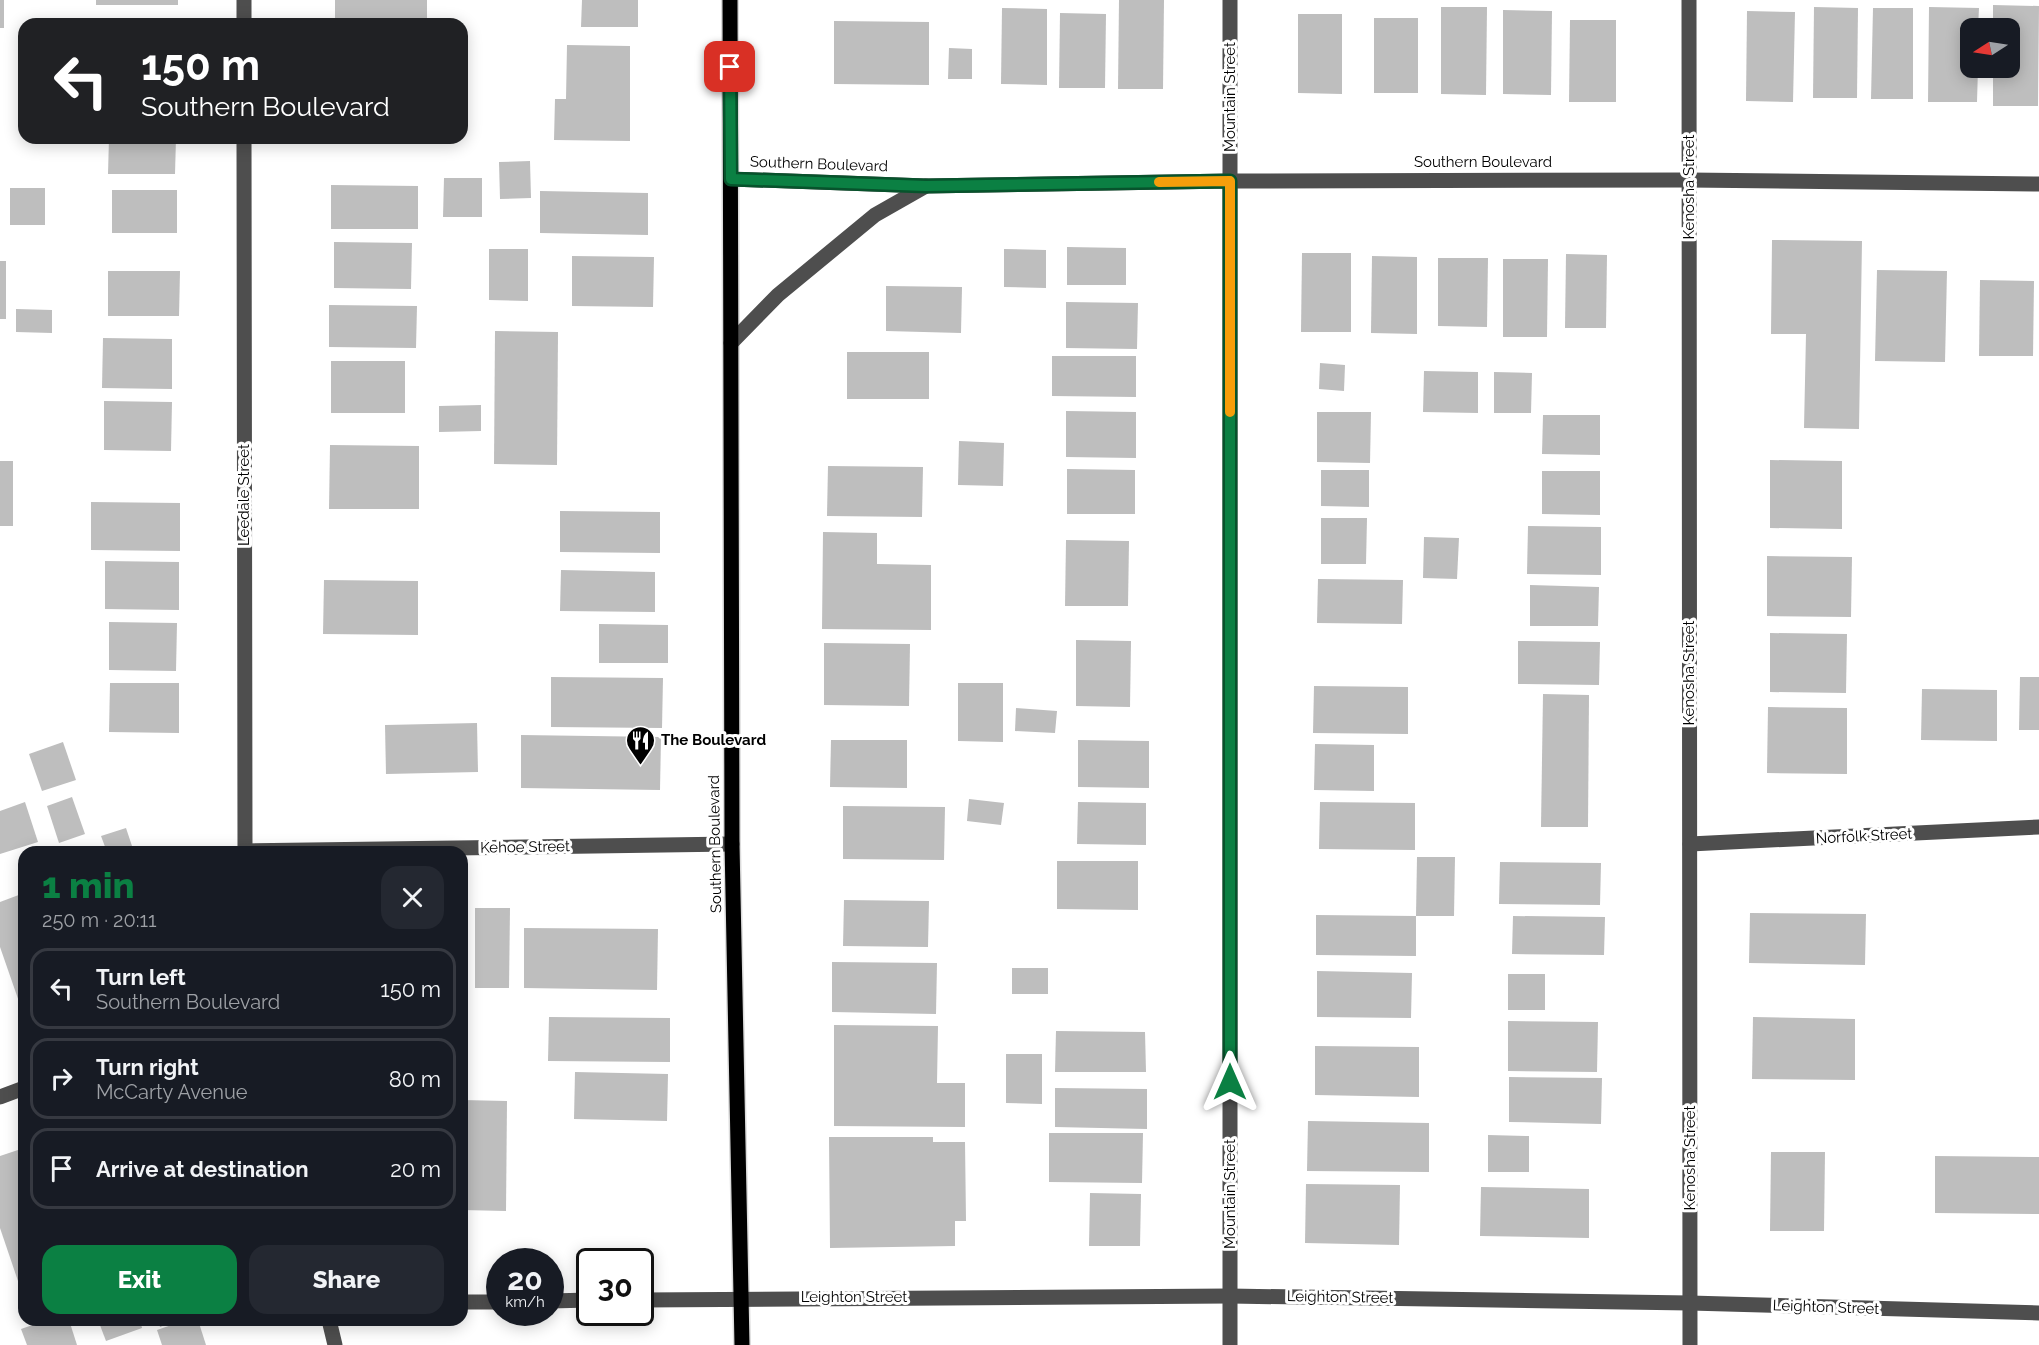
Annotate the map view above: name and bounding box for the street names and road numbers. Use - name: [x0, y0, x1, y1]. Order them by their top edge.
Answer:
- street label: Mountain Street: [1221, 42, 1239, 152]
- street label: Kenosha Street: [1680, 134, 1698, 240]
- street label: Southern Boulevard: [750, 153, 888, 175]
- street label: Southern Boulevard: [1414, 153, 1552, 171]
- street label: Leedale Street: [235, 444, 253, 546]
- street label: Kenosha Street: [1680, 620, 1698, 726]
- street label: Southern Boulevard: [705, 775, 725, 913]
- street label: Norfolk Street: [1815, 824, 1913, 848]
- street label: Kehoe Street: [480, 837, 570, 857]
- street label: Kenosha Street: [1681, 1105, 1699, 1211]
- street label: Mountain Street: [1221, 1139, 1239, 1249]
- street label: Leighton Street: [1287, 1287, 1393, 1307]
- street label: Leighton Street: [801, 1288, 907, 1306]
- street label: Leighton Street: [1772, 1296, 1880, 1318]

